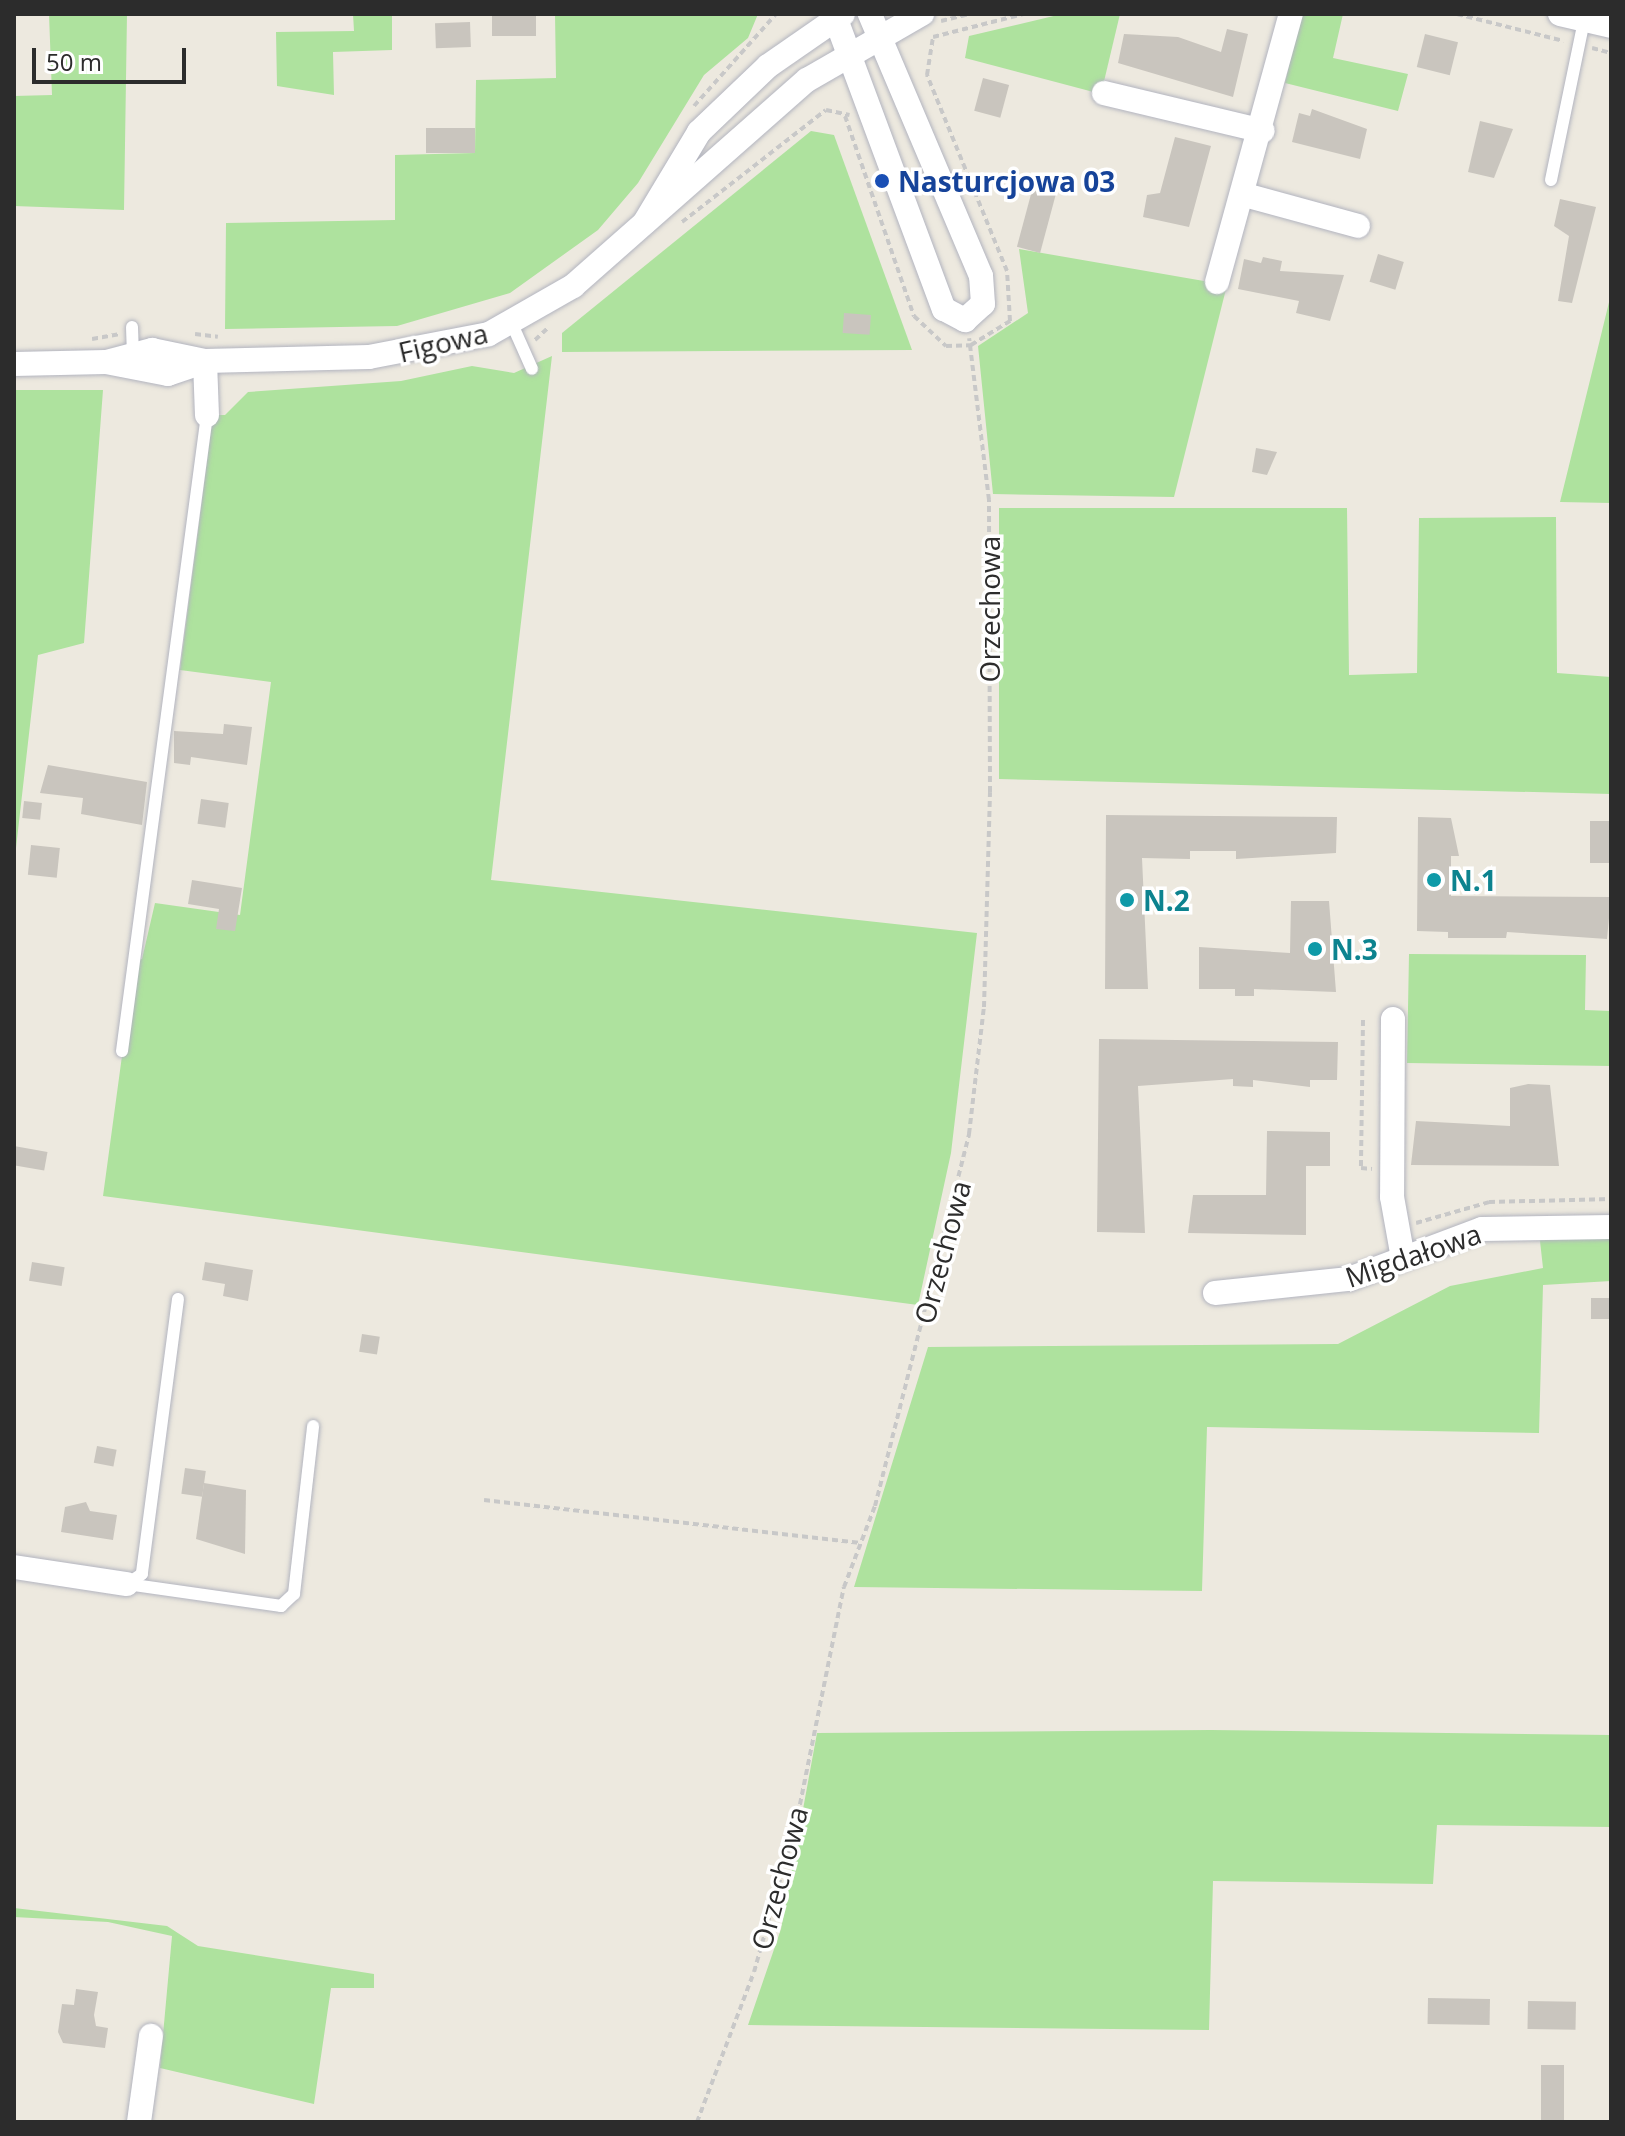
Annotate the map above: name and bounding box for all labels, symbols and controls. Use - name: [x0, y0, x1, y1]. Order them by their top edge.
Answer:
- scale bar: [36, 32, 190, 82]
- text: 50 m: [46, 45, 102, 78]
- place label: Nasturcjowa 03: [898, 164, 1115, 198]
- marker: Nasturcjowa 03: [873, 172, 891, 190]
- street label: Figowa: [395, 315, 491, 369]
- street label: Orzechowa: [972, 536, 1006, 682]
- place label: N.1: [1450, 863, 1497, 897]
- marker: N.1: [1425, 871, 1443, 889]
- place label: N.2: [1143, 883, 1190, 917]
- marker: N.2: [1118, 891, 1136, 909]
- place label: N.3: [1331, 932, 1378, 966]
- marker: N.3: [1306, 940, 1324, 958]
- street label: Orzechowa: [907, 1177, 977, 1327]
- street label: Migdałowa: [1341, 1216, 1485, 1294]
- street label: Orzechowa: [744, 1803, 814, 1953]

